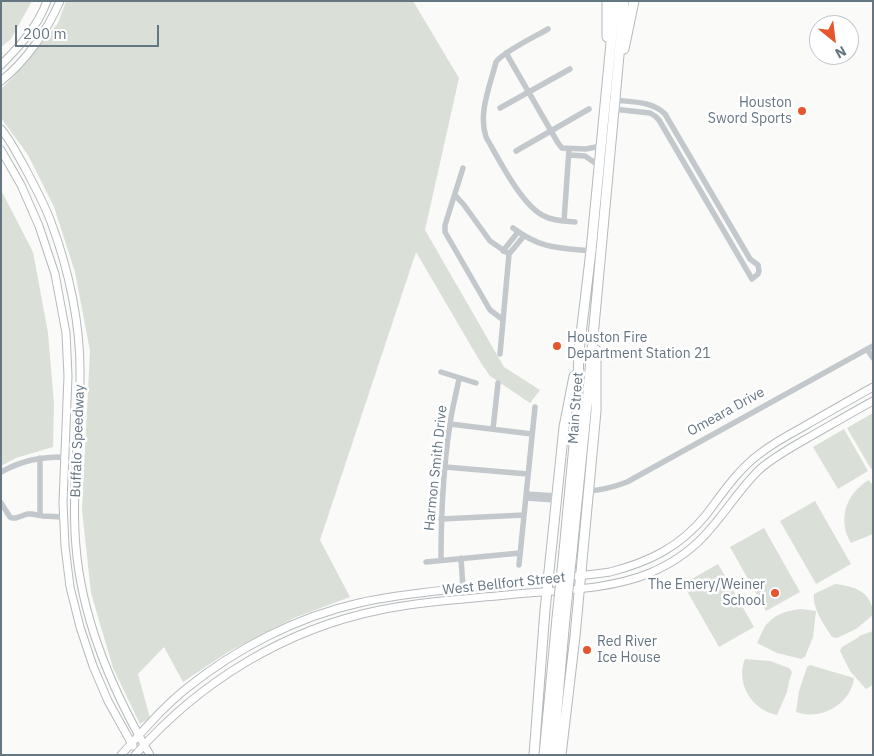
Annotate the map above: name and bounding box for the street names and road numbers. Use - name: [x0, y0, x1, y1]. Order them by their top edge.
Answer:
- street label: Main Street: [565, 372, 587, 444]
- street label: Buffalo Speedway: [68, 384, 88, 498]
- street label: Omeara Drive: [684, 384, 768, 440]
- street label: Harmon Smith Drive: [421, 404, 451, 532]
- street label: West Bellfort Street: [442, 569, 566, 599]

